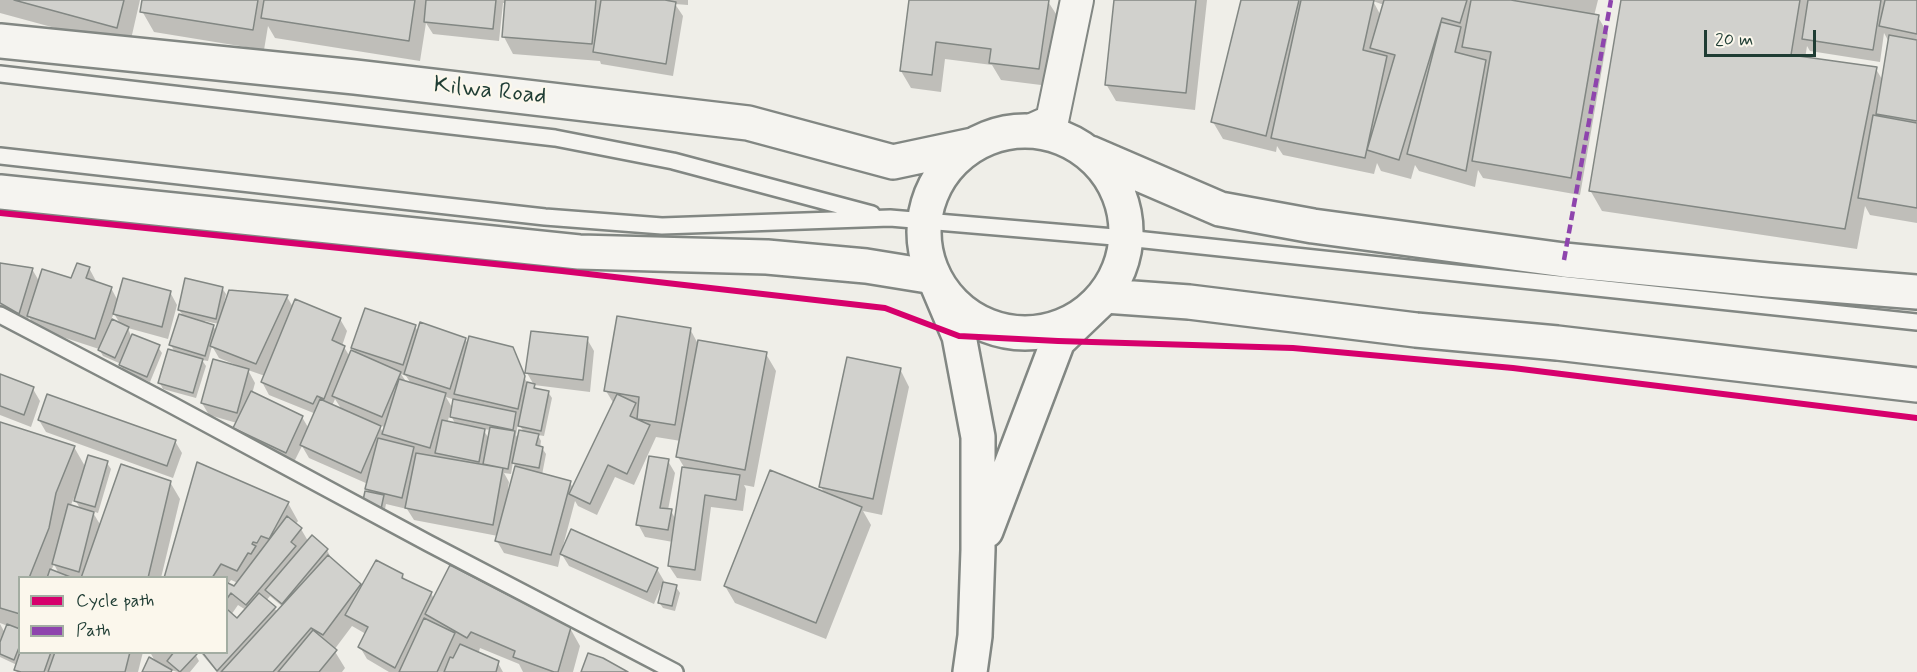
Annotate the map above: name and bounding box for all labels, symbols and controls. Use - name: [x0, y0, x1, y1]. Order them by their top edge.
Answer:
- scale bar: [1707, 18, 1820, 56]
- text: 20 m: [1715, 28, 1753, 52]
- street label: Kilwa Road: [432, 72, 548, 112]
- legend: [18, 576, 228, 654]
- text: Cycle path: [76, 589, 154, 613]
- text: Path: [76, 619, 111, 643]

